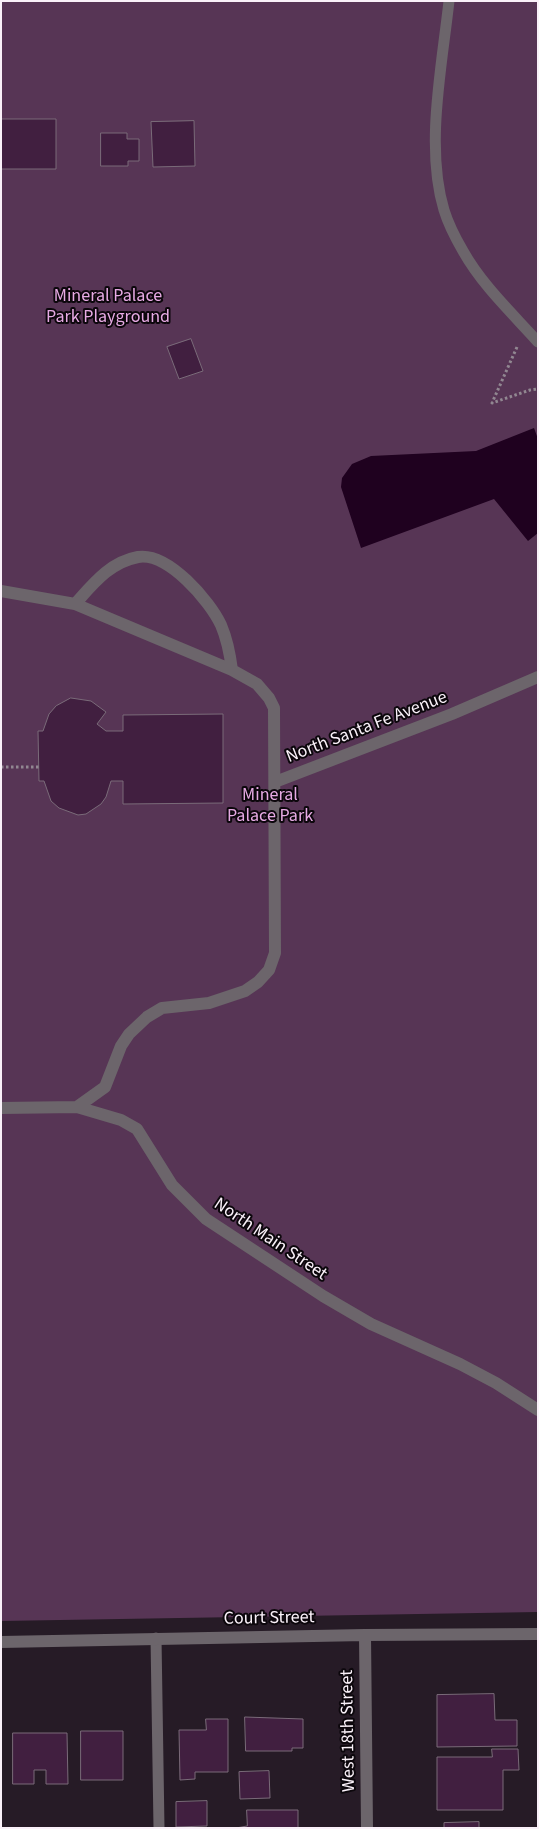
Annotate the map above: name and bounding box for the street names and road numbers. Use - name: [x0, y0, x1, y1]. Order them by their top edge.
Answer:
- street label: North Santa Fe Avenue: [283, 687, 451, 769]
- street label: North Main Street: [209, 1194, 331, 1286]
- street label: Court Street: [223, 1607, 315, 1631]
- street label: West 18th Street: [337, 1670, 361, 1792]

